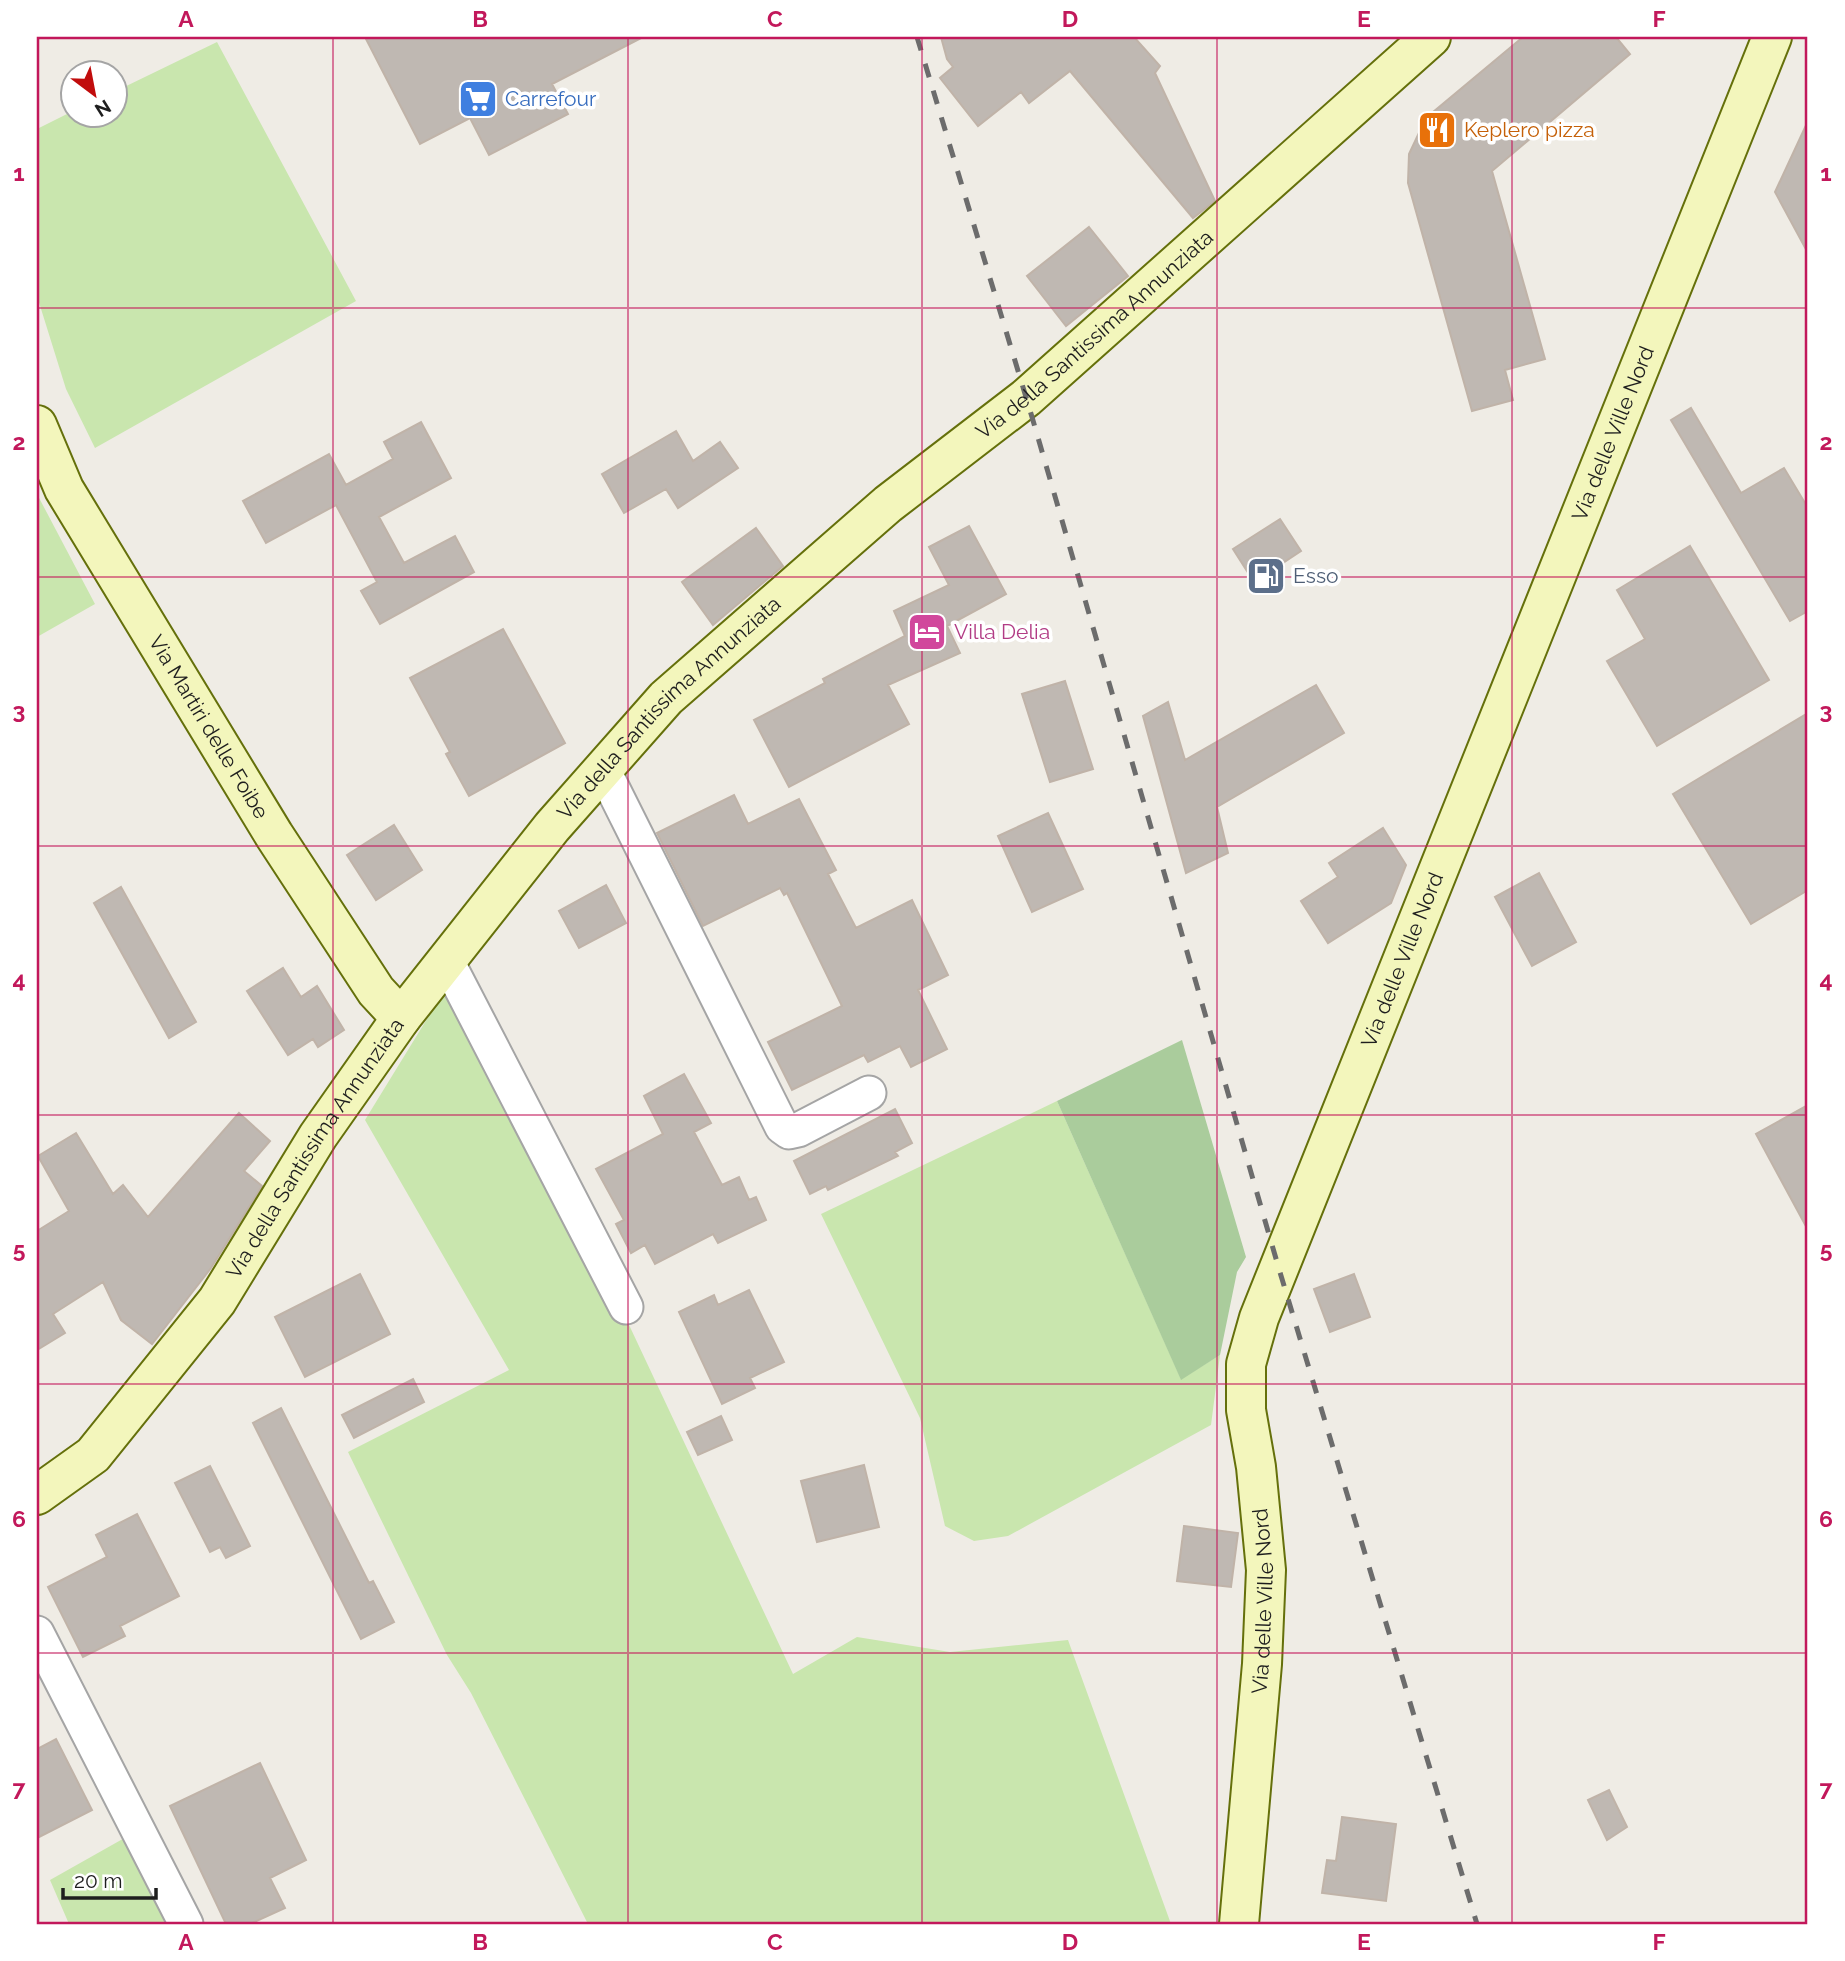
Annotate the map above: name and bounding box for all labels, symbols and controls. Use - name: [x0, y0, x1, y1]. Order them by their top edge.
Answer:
- text: A: [178, 5, 194, 32]
- text: B: [472, 5, 488, 32]
- text: C: [767, 5, 783, 32]
- text: D: [1062, 5, 1078, 32]
- text: E: [1357, 5, 1371, 32]
- text: F: [1652, 5, 1666, 32]
- north arrow: [60, 60, 130, 130]
- supermarket icon: Carrefour: [457, 78, 499, 120]
- place label: Carrefour: [505, 86, 597, 111]
- text: N: [91, 95, 115, 122]
- restaurant icon: Keplero pizza: [1416, 109, 1458, 151]
- place label: Keplero pizza: [1464, 117, 1595, 142]
- text: 1: [13, 159, 25, 186]
- text: 1: [1820, 159, 1832, 186]
- street label: Via della Santissima Annunziata: [971, 224, 1218, 444]
- street label: Via delle Ville Nord: [1567, 342, 1659, 524]
- text: 2: [13, 428, 25, 455]
- text: 2: [1820, 428, 1832, 455]
- fuel station icon: Esso: [1245, 555, 1287, 597]
- place label: Esso: [1293, 563, 1339, 588]
- street label: Via della Santissima Annunziata: [552, 591, 785, 824]
- hotel icon: Villa Delia: [906, 611, 948, 653]
- place label: Villa Delia: [954, 619, 1050, 644]
- street label: Via Martiri delle Foibe: [144, 630, 274, 823]
- text: 3: [13, 697, 25, 724]
- text: 3: [1820, 697, 1832, 724]
- street label: Via delle Ville Nord: [1356, 869, 1448, 1051]
- text: 4: [12, 966, 26, 993]
- text: 4: [1819, 966, 1833, 993]
- street label: Via della Santissima Annunziata: [221, 1013, 409, 1283]
- text: 5: [13, 1236, 26, 1263]
- text: 5: [1820, 1236, 1833, 1263]
- text: 6: [12, 1505, 26, 1532]
- text: 6: [1819, 1505, 1833, 1532]
- street label: Via delle Ville Nord: [1246, 1507, 1278, 1695]
- text: 7: [13, 1774, 26, 1801]
- text: 7: [1820, 1774, 1833, 1801]
- scale bar: [63, 1856, 156, 1900]
- text: 20 m: [74, 1868, 122, 1893]
- text: A: [178, 1928, 194, 1955]
- text: B: [472, 1928, 488, 1955]
- text: C: [767, 1928, 783, 1955]
- text: D: [1062, 1928, 1078, 1955]
- text: E: [1357, 1928, 1371, 1955]
- text: F: [1652, 1928, 1666, 1955]

